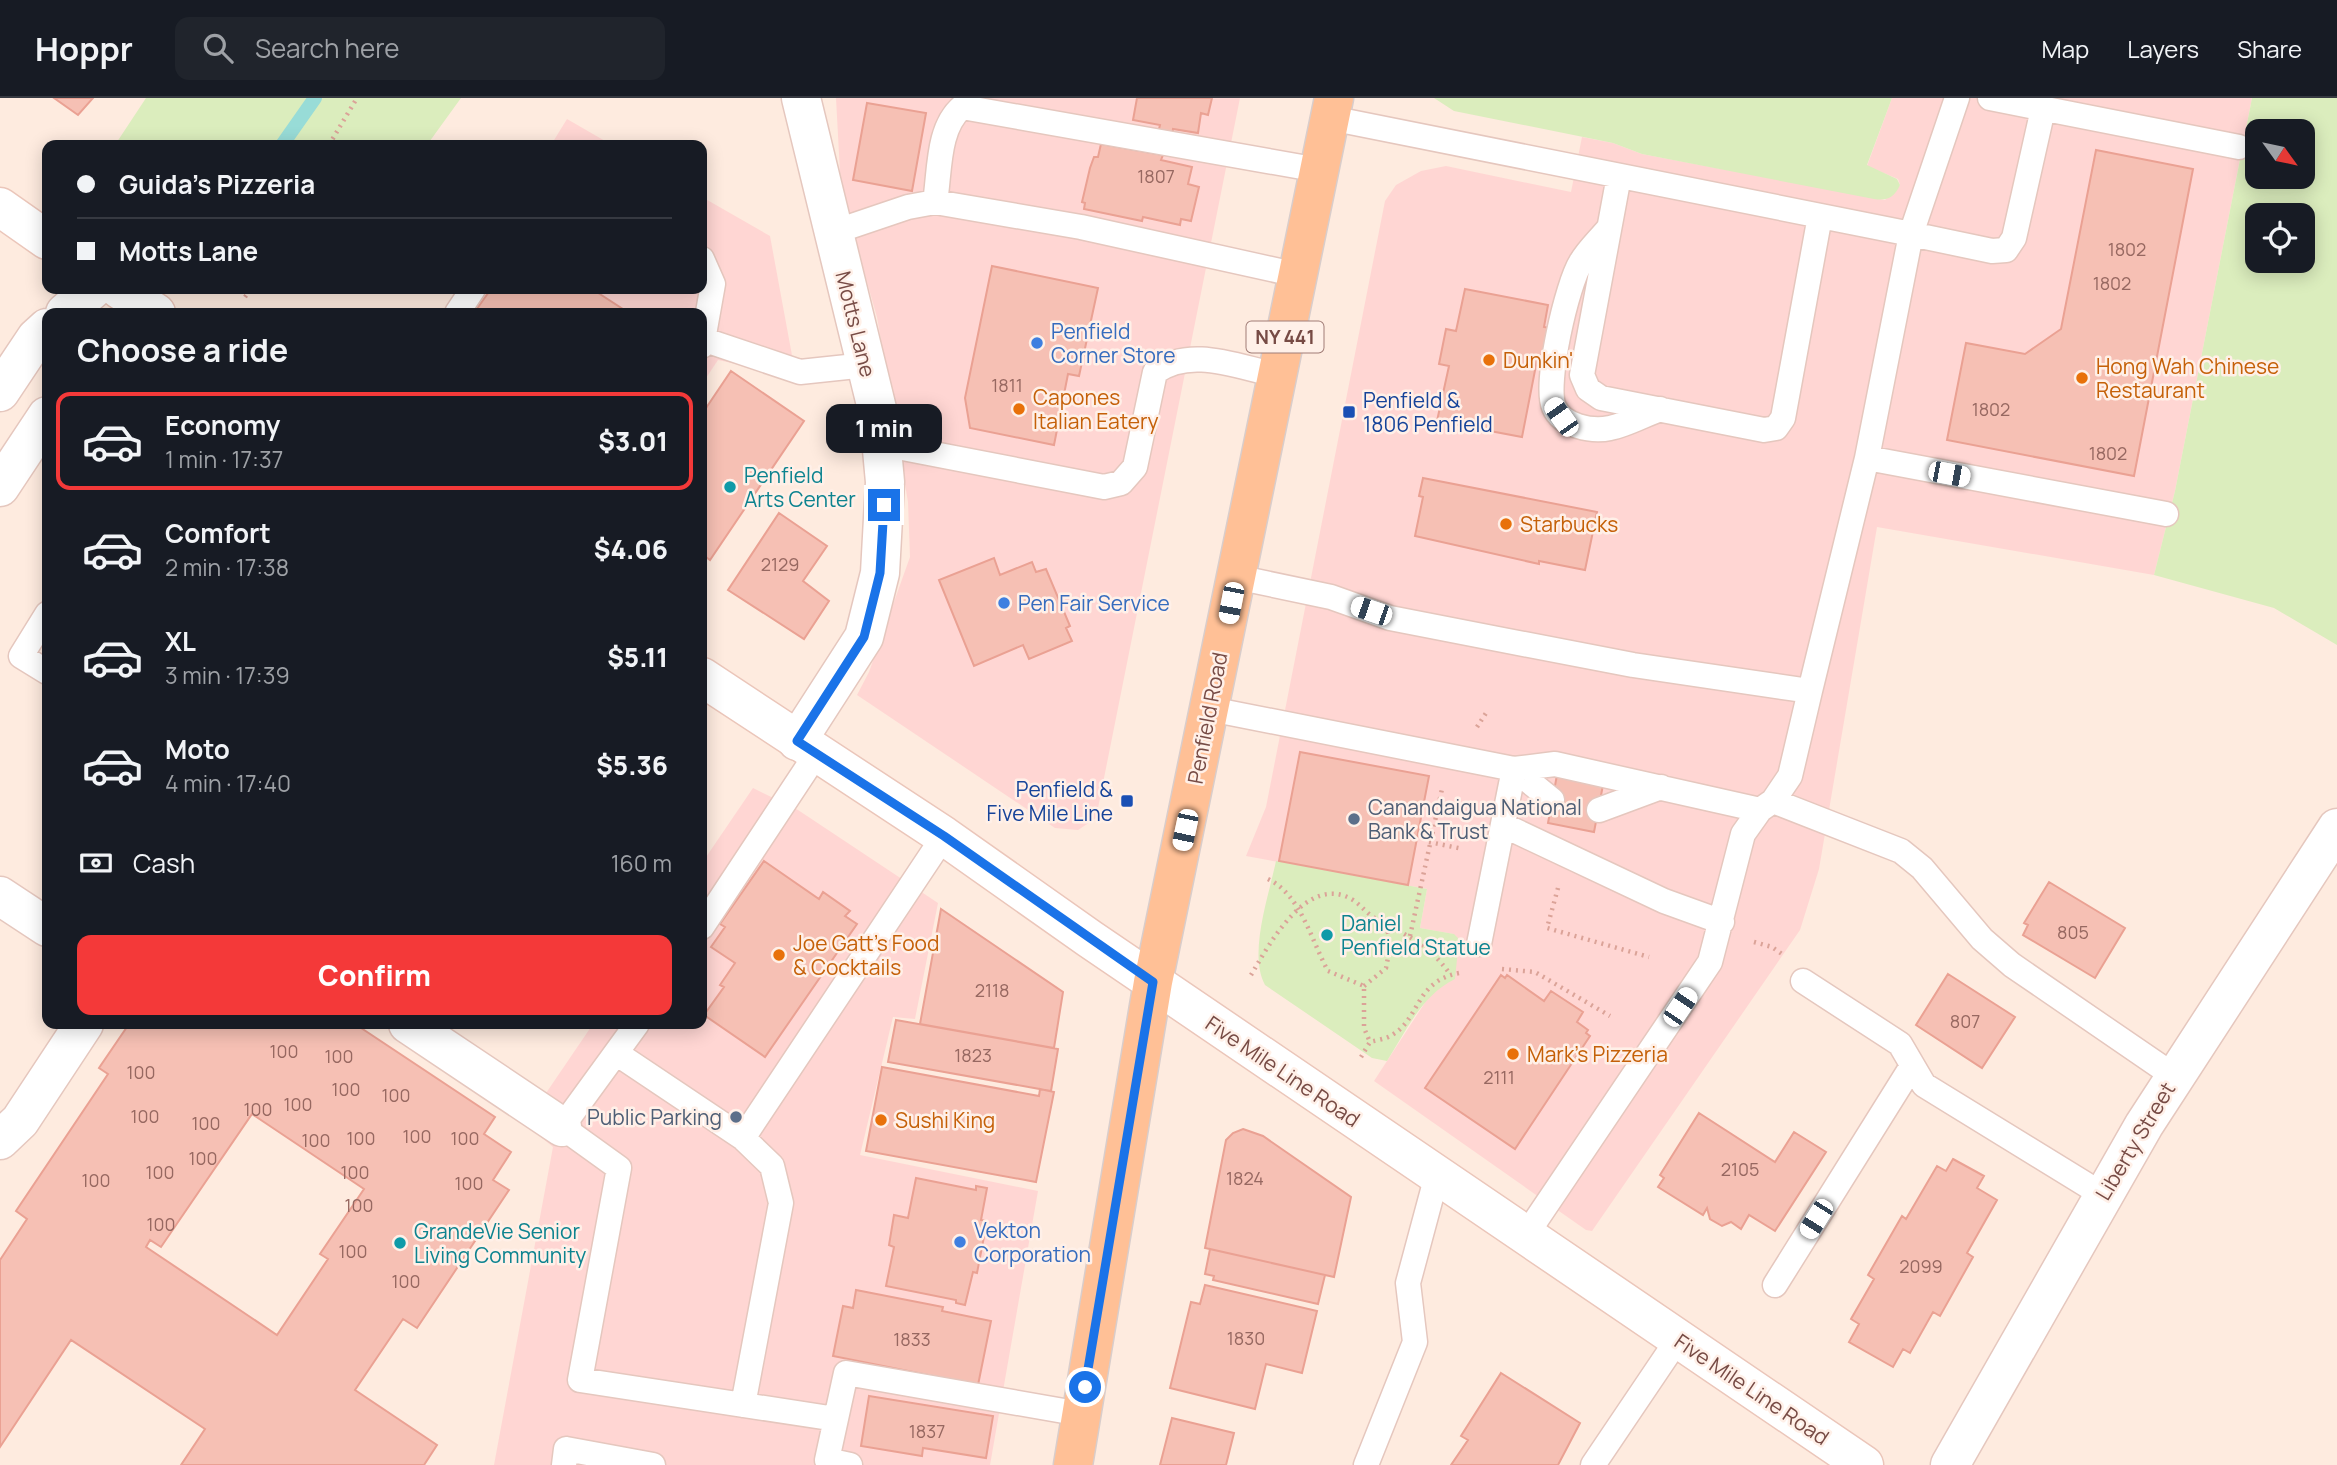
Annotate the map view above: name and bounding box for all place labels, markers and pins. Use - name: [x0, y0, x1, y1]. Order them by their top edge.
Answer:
- place label: Penfield Corner Store: [1051, 317, 1175, 369]
- marker: Penfield Corner Store: [1029, 335, 1045, 351]
- place label: Dunkin': [1503, 346, 1574, 374]
- marker: Dunkin': [1481, 352, 1497, 368]
- place label: Hong Wah Chinese Restaurant: [2096, 352, 2279, 404]
- marker: Hong Wah Chinese Restaurant: [2074, 370, 2090, 386]
- place label: Capones Italian Eatery: [1033, 383, 1159, 435]
- place label: Penfield & 1806 Penfield: [1363, 386, 1493, 438]
- marker: Capones Italian Eatery: [1011, 401, 1027, 417]
- marker: Penfield & 1806 Penfield: [1341, 404, 1357, 420]
- place label: Penfield Arts Center: [744, 461, 856, 513]
- marker: Penfield Arts Center: [722, 479, 738, 495]
- place label: Starbucks: [1520, 510, 1618, 538]
- marker: Starbucks: [1498, 516, 1514, 532]
- place label: Pen Fair Service: [1018, 589, 1170, 617]
- marker: Pen Fair Service: [996, 595, 1012, 611]
- place label: Penfield & Five Mile Line: [987, 775, 1113, 827]
- marker: Penfield & Five Mile Line: [1119, 793, 1135, 809]
- place label: Canandaigua National Bank & Trust: [1368, 793, 1582, 845]
- marker: Canandaigua National Bank & Trust: [1346, 811, 1362, 827]
- place label: Daniel Penfield Statue: [1341, 909, 1491, 961]
- marker: Daniel Penfield Statue: [1319, 927, 1335, 943]
- place label: Joe Gatt's Food & Cocktails: [793, 929, 939, 981]
- marker: Joe Gatt's Food & Cocktails: [771, 947, 787, 963]
- place label: Mark's Pizzeria: [1527, 1040, 1668, 1068]
- marker: Mark's Pizzeria: [1505, 1046, 1521, 1062]
- place label: Public Parking: [587, 1103, 722, 1131]
- place label: Sushi King: [895, 1106, 995, 1134]
- marker: Public Parking: [728, 1109, 744, 1125]
- marker: Sushi King: [873, 1112, 889, 1128]
- place label: Vekton Corporation: [974, 1216, 1091, 1268]
- place label: GrandeVie Senior Living Community: [414, 1217, 586, 1269]
- marker: Vekton Corporation: [952, 1234, 968, 1250]
- marker: GrandeVie Senior Living Community: [392, 1235, 408, 1251]

